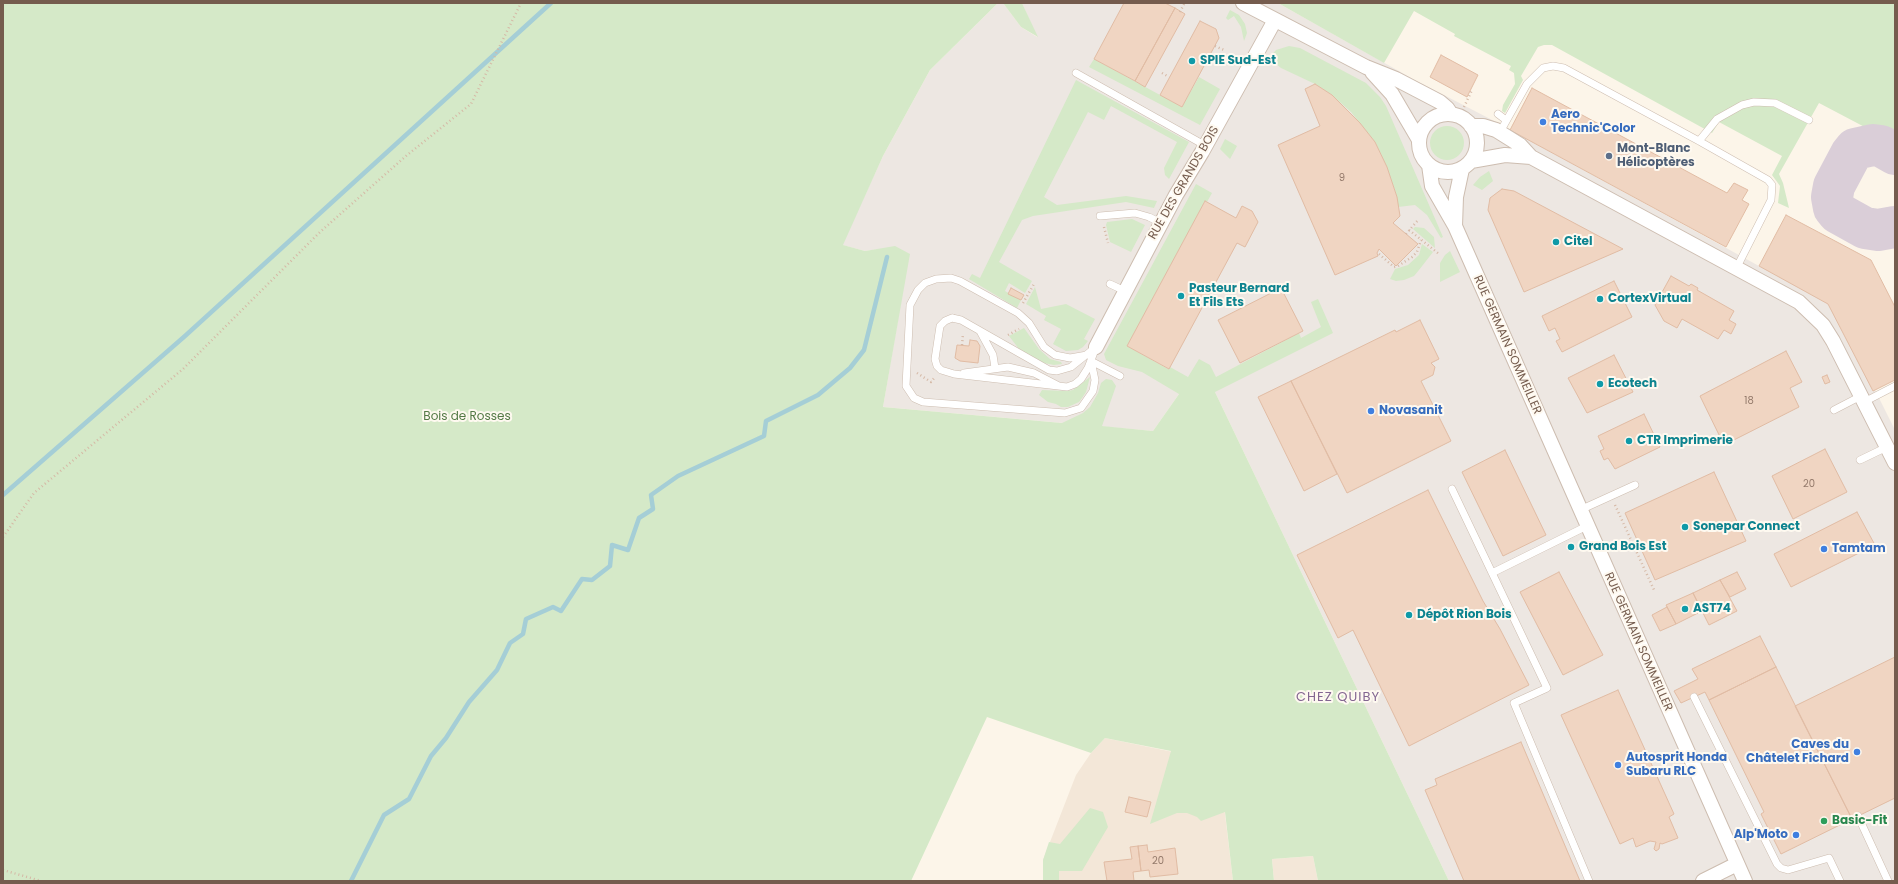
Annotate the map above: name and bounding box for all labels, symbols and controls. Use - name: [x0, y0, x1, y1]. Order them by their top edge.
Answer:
- place label: SPIE Sud-Est: [1200, 54, 1276, 68]
- marker: SPIE Sud-Est: [1187, 56, 1197, 66]
- place label: Aero Technic'Color: [1551, 108, 1635, 136]
- marker: Aero Technic'Color: [1538, 117, 1548, 127]
- street label: RUE DES GRANDS BOIS: [1146, 124, 1222, 242]
- place label: Mont-Blanc Hélicoptères: [1617, 142, 1695, 170]
- marker: Mont-Blanc Hélicoptères: [1604, 151, 1614, 161]
- house number: 9: [1339, 172, 1345, 184]
- place label: Citel: [1564, 235, 1592, 249]
- marker: Citel: [1551, 237, 1561, 247]
- street label: RUE GERMAIN SOMMEILLER: [1470, 273, 1544, 417]
- place label: Pasteur Bernard Et Fils Ets: [1189, 282, 1289, 310]
- marker: Pasteur Bernard Et Fils Ets: [1176, 291, 1186, 301]
- place label: CortexVirtual: [1608, 292, 1691, 306]
- marker: CortexVirtual: [1595, 294, 1605, 304]
- place label: Ecotech: [1608, 377, 1657, 391]
- marker: Ecotech: [1595, 379, 1605, 389]
- house number: 18: [1744, 395, 1754, 407]
- place label: Novasanit: [1379, 404, 1443, 418]
- marker: Novasanit: [1366, 406, 1376, 416]
- park label: Bois de Rosses: [423, 410, 511, 424]
- place label: CTR Imprimerie: [1637, 434, 1733, 448]
- marker: CTR Imprimerie: [1624, 436, 1634, 446]
- house number: 20: [1803, 478, 1815, 490]
- place label: Sonepar Connect: [1693, 520, 1800, 534]
- marker: Sonepar Connect: [1680, 522, 1690, 532]
- place label: Grand Bois Est: [1579, 540, 1667, 554]
- marker: Grand Bois Est: [1566, 542, 1576, 552]
- place label: Tamtam: [1832, 542, 1886, 556]
- marker: Tamtam: [1819, 544, 1829, 554]
- street label: RUE GERMAIN SOMMEILLER: [1601, 570, 1675, 714]
- place label: AST74: [1693, 602, 1731, 616]
- marker: AST74: [1680, 604, 1690, 614]
- place label: Dépôt Rion Bois: [1417, 608, 1512, 622]
- marker: Dépôt Rion Bois: [1404, 610, 1414, 620]
- district label: CHEZ QUIBY: [1296, 690, 1380, 706]
- place label: Caves du Châtelet Fichard: [1746, 738, 1849, 766]
- marker: Caves du Châtelet Fichard: [1852, 747, 1862, 757]
- place label: Autosprit Honda Subaru RLC: [1626, 751, 1727, 779]
- marker: Autosprit Honda Subaru RLC: [1613, 760, 1623, 770]
- place label: Basic-Fit: [1832, 814, 1887, 828]
- marker: Basic-Fit: [1819, 816, 1829, 826]
- place label: Alp'Moto: [1734, 828, 1788, 842]
- marker: Alp'Moto: [1791, 830, 1801, 840]
- house number: 20: [1152, 855, 1164, 867]

